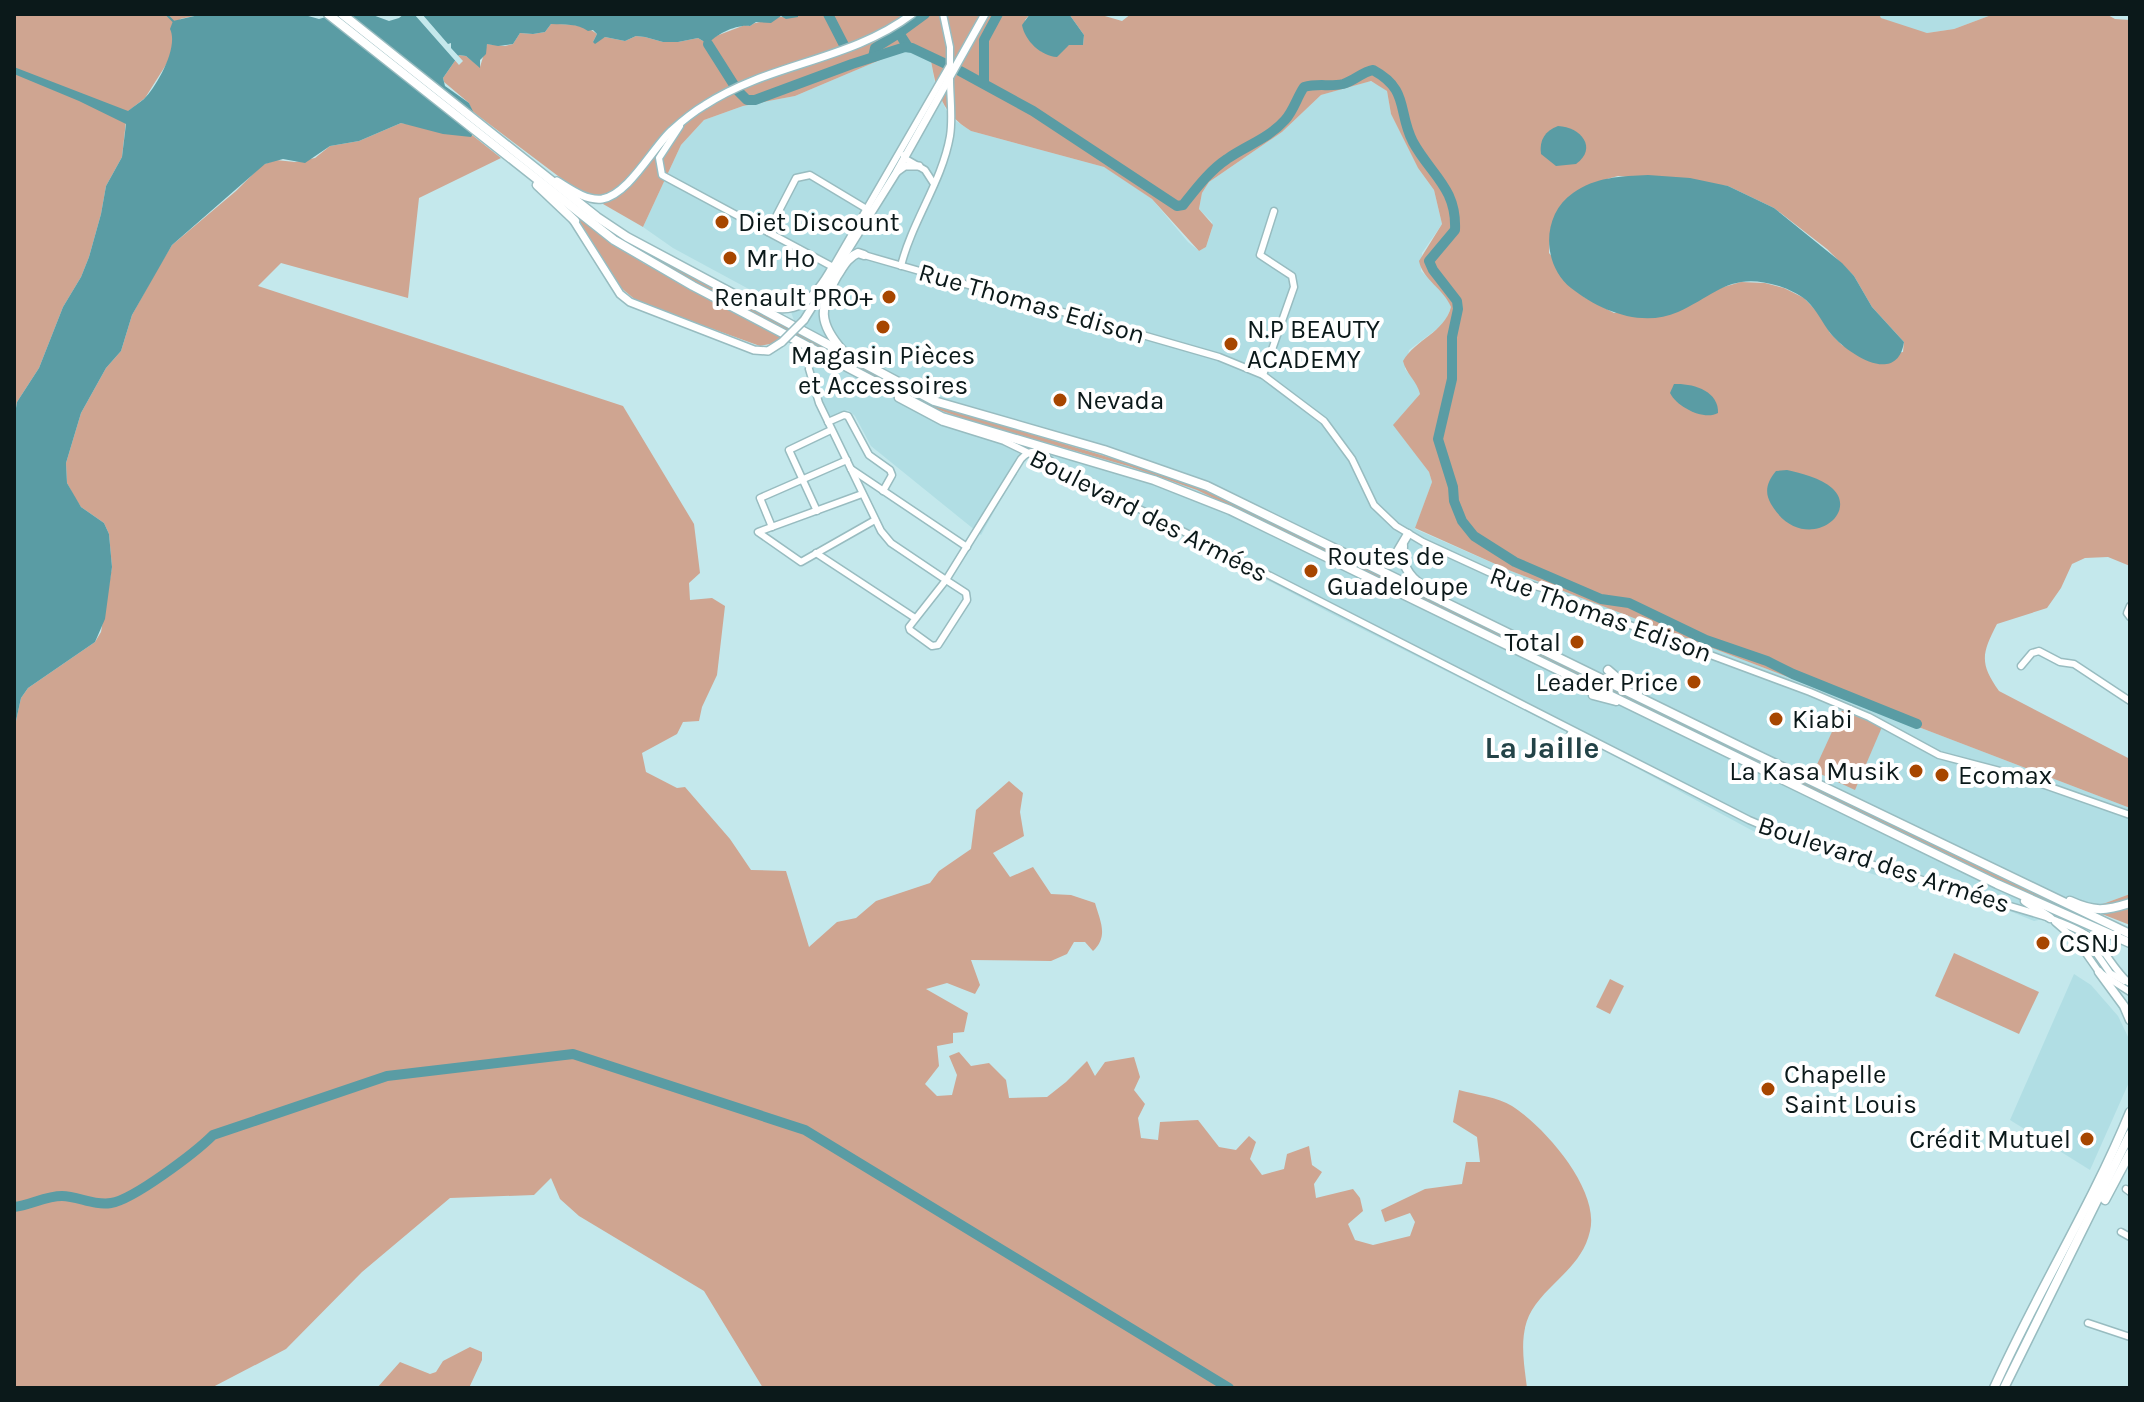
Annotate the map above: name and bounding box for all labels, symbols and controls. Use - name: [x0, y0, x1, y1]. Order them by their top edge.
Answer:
- place label: Diet Discount: [738, 207, 900, 238]
- marker: Diet Discount: [713, 213, 731, 231]
- place label: Mr Ho: [746, 243, 815, 274]
- marker: Mr Ho: [721, 249, 739, 267]
- street label: Rue Thomas Edison: [915, 256, 1149, 351]
- place label: Renault PRO+: [714, 282, 873, 313]
- marker: Renault PRO+: [880, 288, 898, 306]
- place label: N.P BEAUTY ACADEMY: [1247, 314, 1381, 375]
- marker: Magasin Pièces et Accessoires: [874, 318, 892, 336]
- marker: N.P BEAUTY ACADEMY: [1222, 335, 1240, 353]
- place label: Magasin Pièces et Accessoires: [791, 340, 975, 401]
- place label: Nevada: [1076, 385, 1164, 416]
- marker: Nevada: [1051, 391, 1069, 409]
- street label: Boulevard des Armées: [1025, 442, 1273, 589]
- place label: Routes de Guadeloupe: [1327, 541, 1468, 602]
- street label: Rue Thomas Edison: [1486, 560, 1716, 669]
- marker: Routes de Guadeloupe: [1302, 562, 1320, 580]
- place label: Total: [1504, 627, 1561, 658]
- marker: Total: [1568, 633, 1586, 651]
- place label: Leader Price: [1536, 667, 1678, 698]
- marker: Leader Price: [1685, 673, 1703, 691]
- place label: Kiabi: [1792, 704, 1853, 735]
- marker: Kiabi: [1767, 710, 1785, 728]
- district label: La Jaille: [1485, 730, 1599, 766]
- place label: La Kasa Musik: [1729, 756, 1900, 787]
- place label: Ecomax: [1958, 760, 2052, 791]
- marker: La Kasa Musik: [1907, 762, 1925, 780]
- marker: Ecomax: [1933, 766, 1951, 784]
- street label: Boulevard des Armées: [1754, 809, 2014, 920]
- place label: CSNJ: [2059, 928, 2119, 959]
- marker: CSNJ: [2034, 934, 2052, 952]
- place label: Chapelle Saint Louis: [1784, 1059, 1917, 1120]
- marker: Chapelle Saint Louis: [1759, 1080, 1777, 1098]
- place label: Crédit Mutuel: [1909, 1124, 2071, 1155]
- marker: Crédit Mutuel: [2078, 1130, 2096, 1148]

